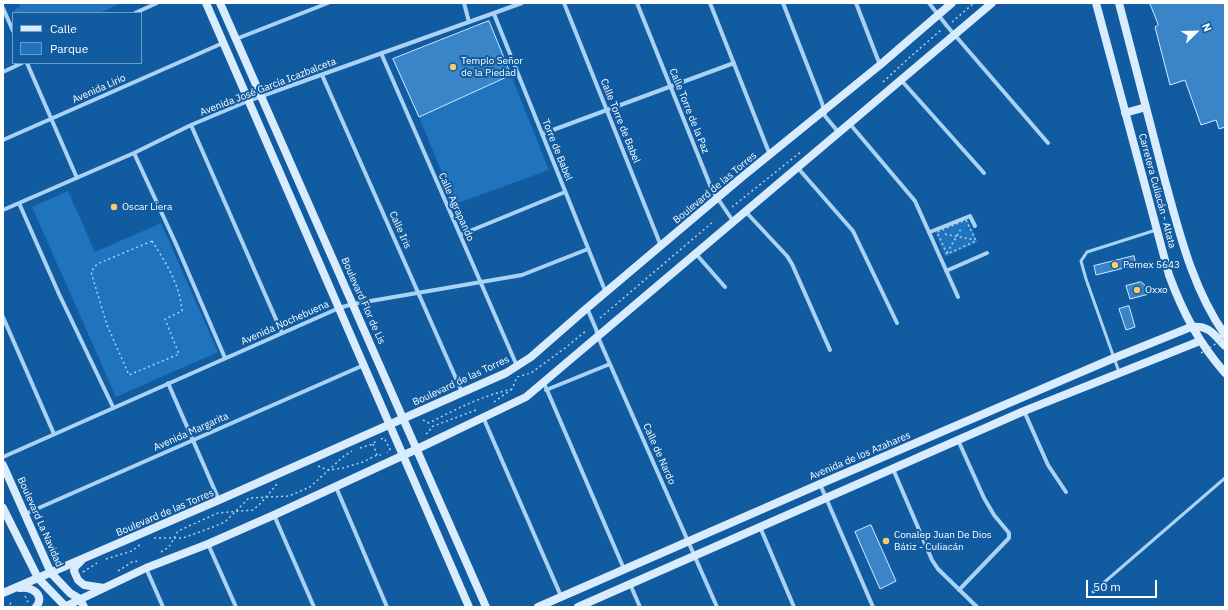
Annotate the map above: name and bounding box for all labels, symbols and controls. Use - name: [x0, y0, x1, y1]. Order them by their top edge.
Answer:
- legend: [12, 12, 142, 64]
- north arrow: [1176, 12, 1216, 52]
- text: Calle: [50, 21, 77, 36]
- text: N: [1199, 21, 1215, 34]
- text: Parque: [50, 41, 88, 56]
- street label: Avenida José García Icazbalceta: [198, 55, 338, 119]
- place label: Templo Señor de la Piedad: [461, 55, 523, 78]
- marker: Templo Señor de la Piedad: [448, 62, 458, 72]
- street label: Calle Torre de la Paz: [666, 67, 712, 155]
- street label: Avenida Lirio: [70, 72, 128, 106]
- street label: Calle Torre de Babel: [598, 77, 642, 165]
- street label: Torre de Babel: [539, 117, 575, 183]
- street label: Carretera Culiacán - Altata: [1136, 132, 1178, 250]
- street label: Boulevard de las Torres: [671, 150, 759, 226]
- street label: Calle Agrapando: [436, 171, 476, 243]
- place label: Oscar Liera: [122, 201, 172, 213]
- marker: Oscar Liera: [109, 202, 119, 212]
- street label: Calle Iris: [386, 209, 414, 251]
- street label: Boulevard Flor de Lis: [338, 256, 388, 346]
- place label: Pemex 5643: [1123, 259, 1180, 271]
- marker: Pemex 5643: [1110, 260, 1120, 270]
- place label: Oxxo: [1145, 284, 1168, 296]
- marker: Oxxo: [1132, 285, 1142, 295]
- street label: Avenida Nochebuena: [239, 298, 331, 348]
- street label: Boulevard de las Torres: [411, 353, 511, 409]
- street label: Avenida Margarita: [152, 410, 230, 454]
- street label: Calle de Nardo: [640, 421, 678, 487]
- street label: Avenida de los Azahares: [808, 429, 912, 483]
- street label: Boulevard La Navidad: [15, 475, 65, 569]
- street label: Boulevard de las Torres: [114, 487, 216, 539]
- place label: Conalep Juan De Dios Bátiz - Culiacán: [894, 529, 992, 552]
- marker: Conalep Juan De Dios Bátiz - Culiacán: [881, 536, 891, 546]
- scale bar: [1088, 572, 1159, 598]
- text: 50 m: [1093, 579, 1121, 594]

